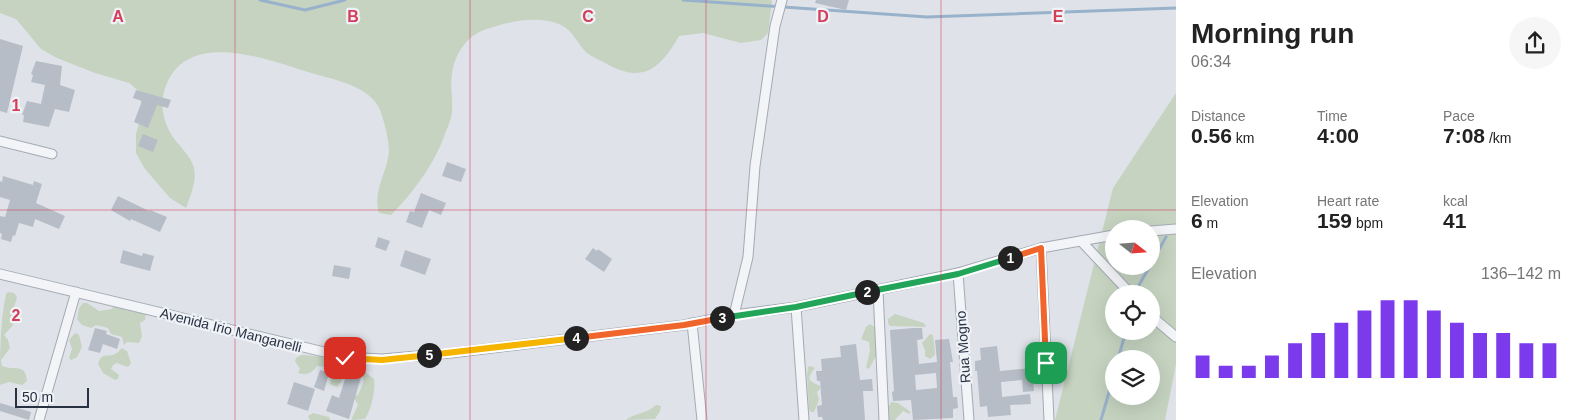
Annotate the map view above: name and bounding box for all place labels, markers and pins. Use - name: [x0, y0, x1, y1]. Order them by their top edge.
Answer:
- pin: 1: [998, 246, 1022, 270]
- pin: 2: [854, 280, 880, 304]
- pin: 3: [710, 306, 734, 330]
- pin: 4: [564, 326, 588, 350]
- pin: [324, 337, 366, 379]
- pin: 5: [416, 342, 442, 368]
- pin: [1025, 342, 1067, 384]

